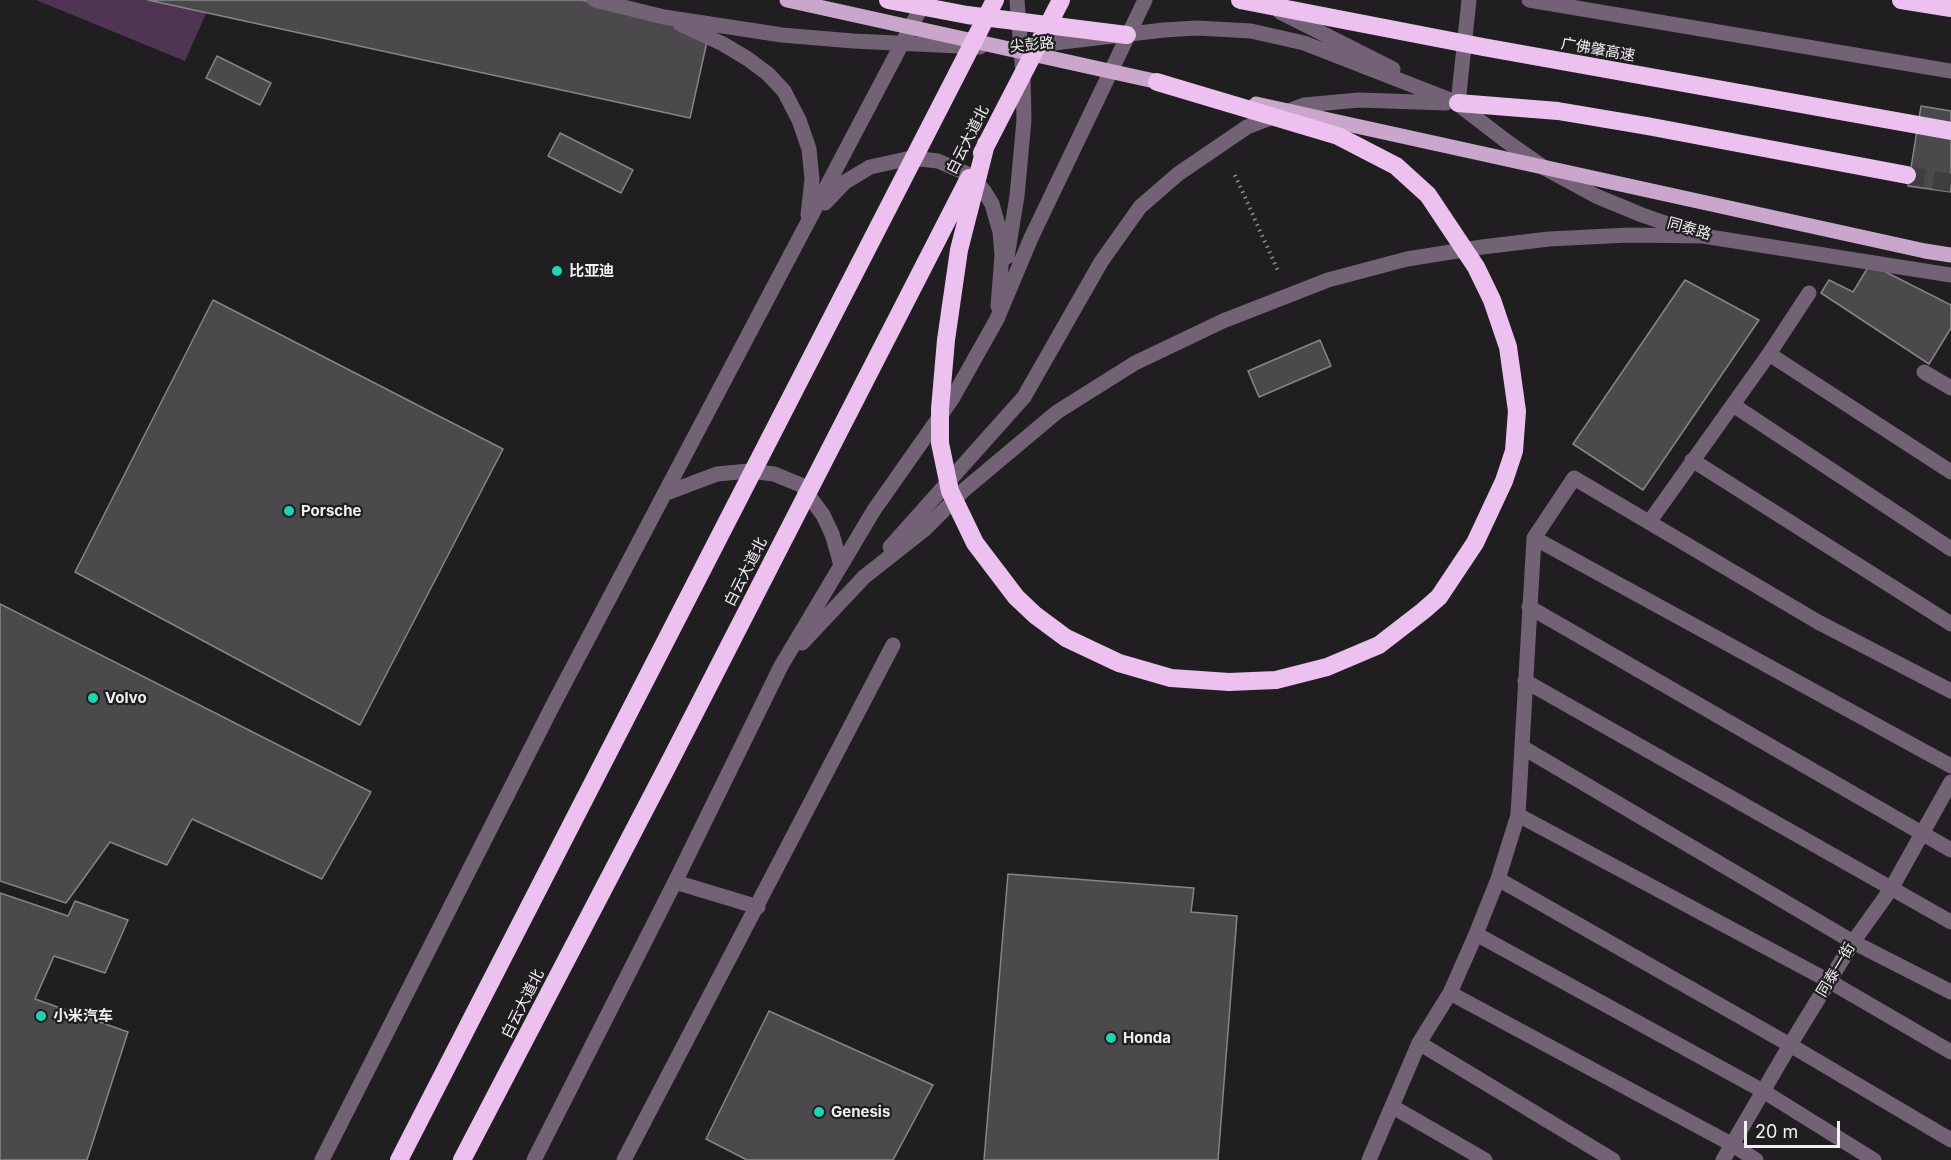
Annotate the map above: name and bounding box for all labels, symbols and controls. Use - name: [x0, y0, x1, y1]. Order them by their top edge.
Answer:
- street label: 尖彭路: [1009, 34, 1055, 56]
- street label: 广佛肇高速: [1560, 35, 1636, 65]
- street label: 白云大道北: [943, 103, 993, 177]
- street label: 同泰路: [1665, 214, 1713, 244]
- place label: 比亚迪: [569, 262, 614, 280]
- marker: 比亚迪: [550, 264, 564, 278]
- place label: Porsche: [301, 502, 361, 520]
- marker: Porsche: [282, 504, 296, 518]
- street label: 白云大道北: [721, 535, 771, 609]
- place label: Volvo: [105, 689, 147, 707]
- marker: Volvo: [86, 691, 100, 705]
- street label: 同泰一街: [1813, 940, 1859, 1000]
- street label: 白云大道北: [498, 967, 548, 1041]
- place label: 小米汽车: [53, 1007, 113, 1025]
- marker: 小米汽车: [34, 1009, 48, 1023]
- place label: Honda: [1123, 1029, 1171, 1047]
- marker: Honda: [1104, 1031, 1118, 1045]
- place label: Genesis: [831, 1103, 890, 1121]
- marker: Genesis: [812, 1105, 826, 1119]
- scale bar: [1747, 1109, 1843, 1147]
- text: 20 m: [1755, 1121, 1798, 1142]

